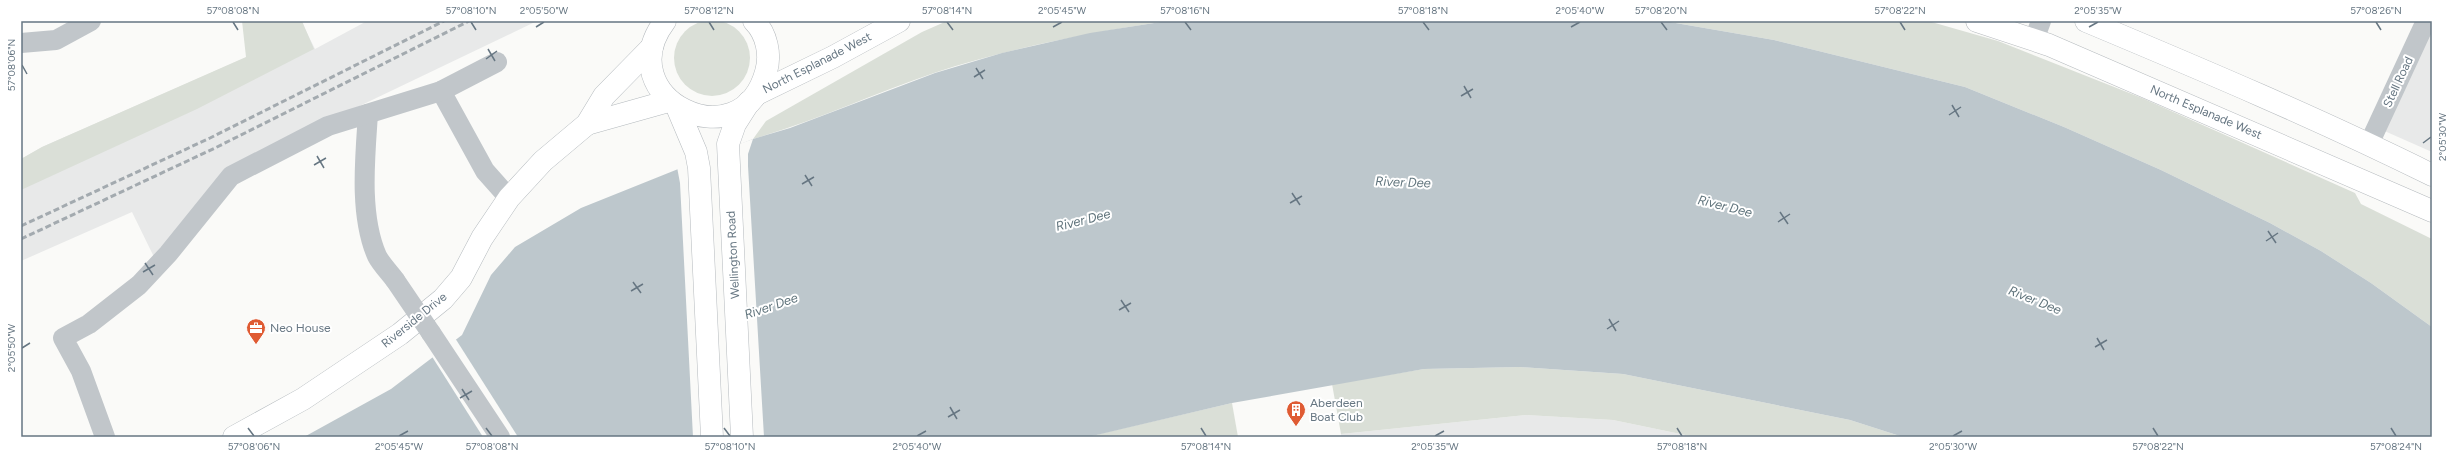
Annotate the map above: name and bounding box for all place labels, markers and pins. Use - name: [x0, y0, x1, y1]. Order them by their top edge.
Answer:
- office icon: Neo House: [245, 317, 267, 345]
- place label: Neo House: [270, 321, 331, 335]
- place label: Aberdeen Boat Club: [1310, 396, 1363, 424]
- building icon: Aberdeen Boat Club: [1285, 399, 1307, 427]

